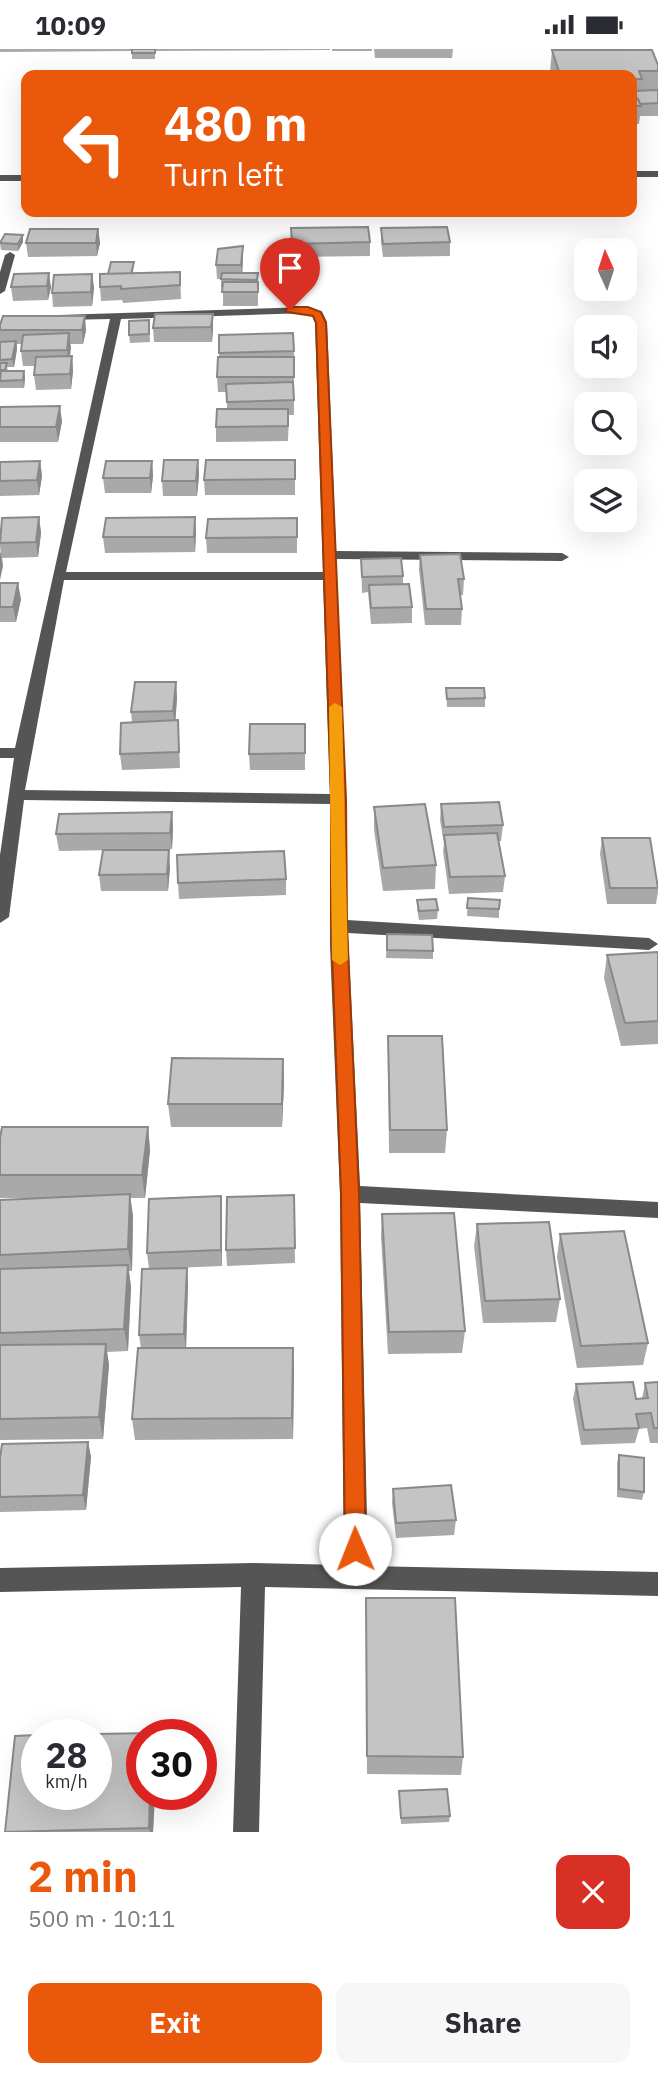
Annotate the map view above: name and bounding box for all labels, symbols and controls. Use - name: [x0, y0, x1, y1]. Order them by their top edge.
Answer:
- text: 10:09: [35, 8, 106, 42]
- text: 480 m: [164, 91, 308, 154]
- icon: left: [49, 98, 140, 189]
- text: Turn left: [164, 153, 284, 195]
- pin: [260, 238, 320, 310]
- north arrow: [574, 238, 637, 301]
- map controls: [574, 238, 637, 532]
- icon: arrive: [271, 249, 309, 287]
- button: sound: [574, 315, 637, 378]
- button: search: [574, 392, 637, 455]
- button: layers: [574, 469, 637, 532]
- position arrow: [318, 1512, 392, 1586]
- speed limit sign: 30: [126, 1719, 217, 1810]
- text: 28: [45, 1732, 88, 1778]
- text: km/h: [45, 1770, 88, 1793]
- text: 2 min: [28, 1849, 138, 1904]
- button: close: [556, 1855, 630, 1929]
- text: 500 m · 10:11: [28, 1903, 175, 1933]
- button: Exit: [28, 1983, 322, 2063]
- button: Share: [336, 1983, 630, 2063]

